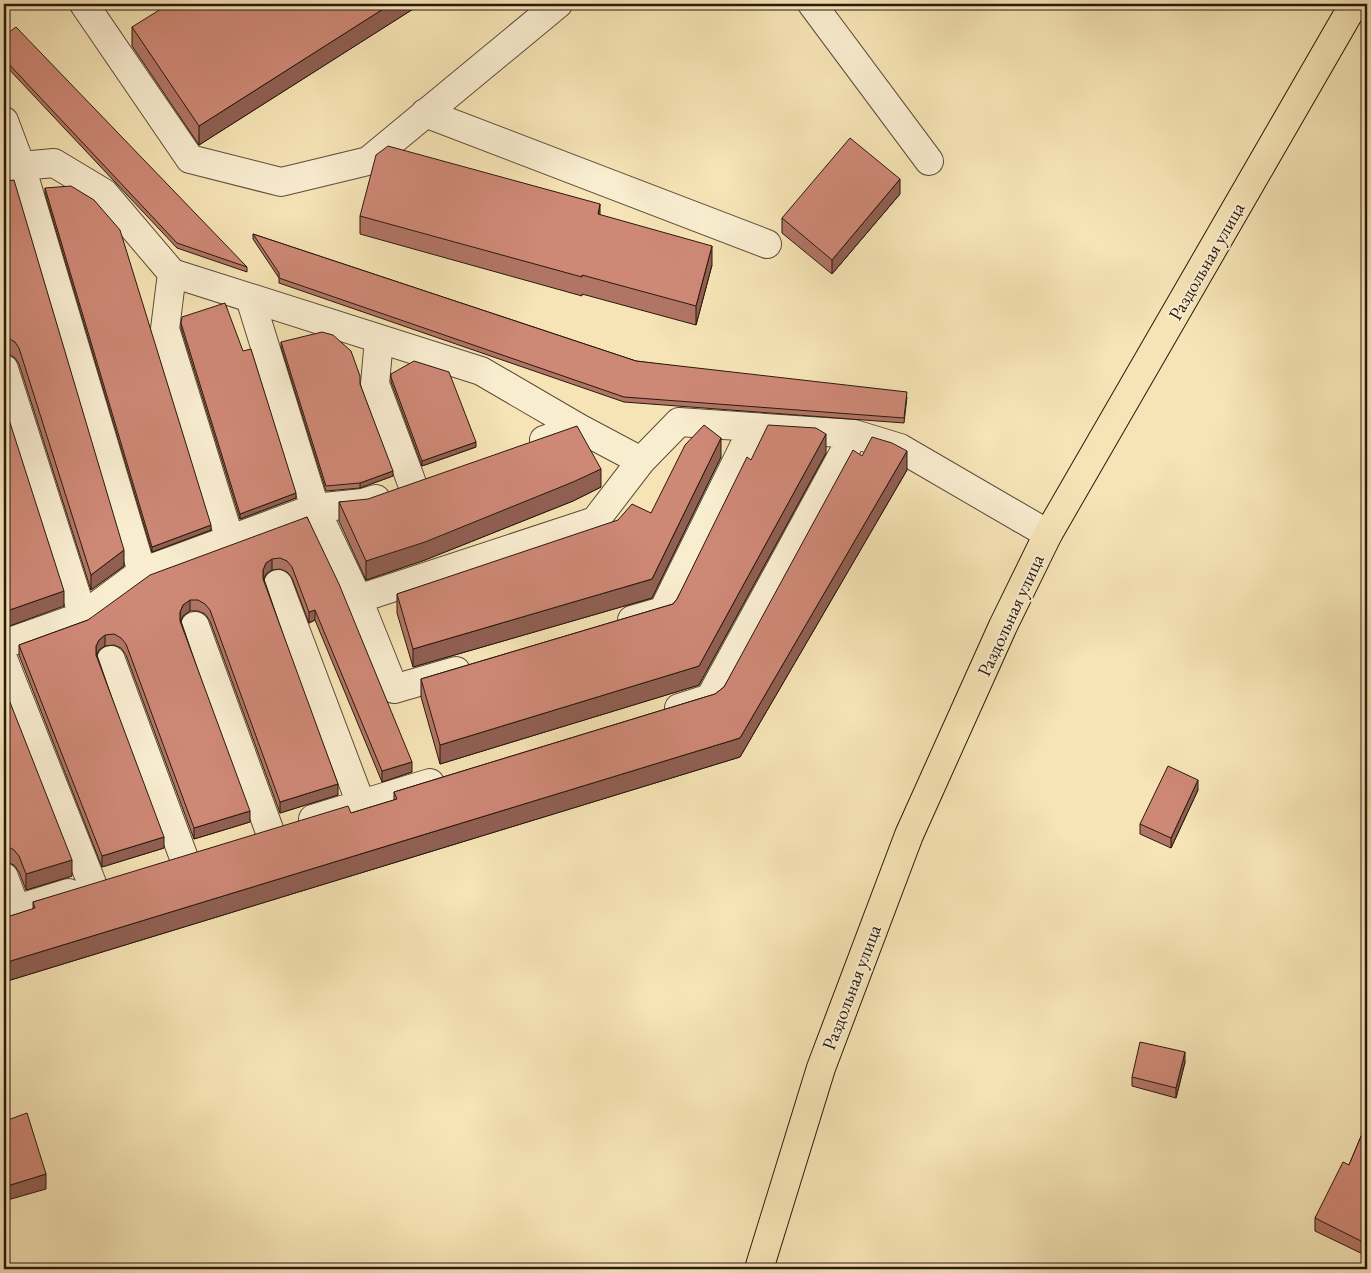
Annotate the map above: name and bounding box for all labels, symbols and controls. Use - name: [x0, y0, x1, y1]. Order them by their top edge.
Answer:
- street label: Раздольная улица: [1163, 197, 1251, 325]
- street label: Раздольная улица: [971, 550, 1050, 680]
- street label: Раздольная улица: [816, 921, 887, 1053]

